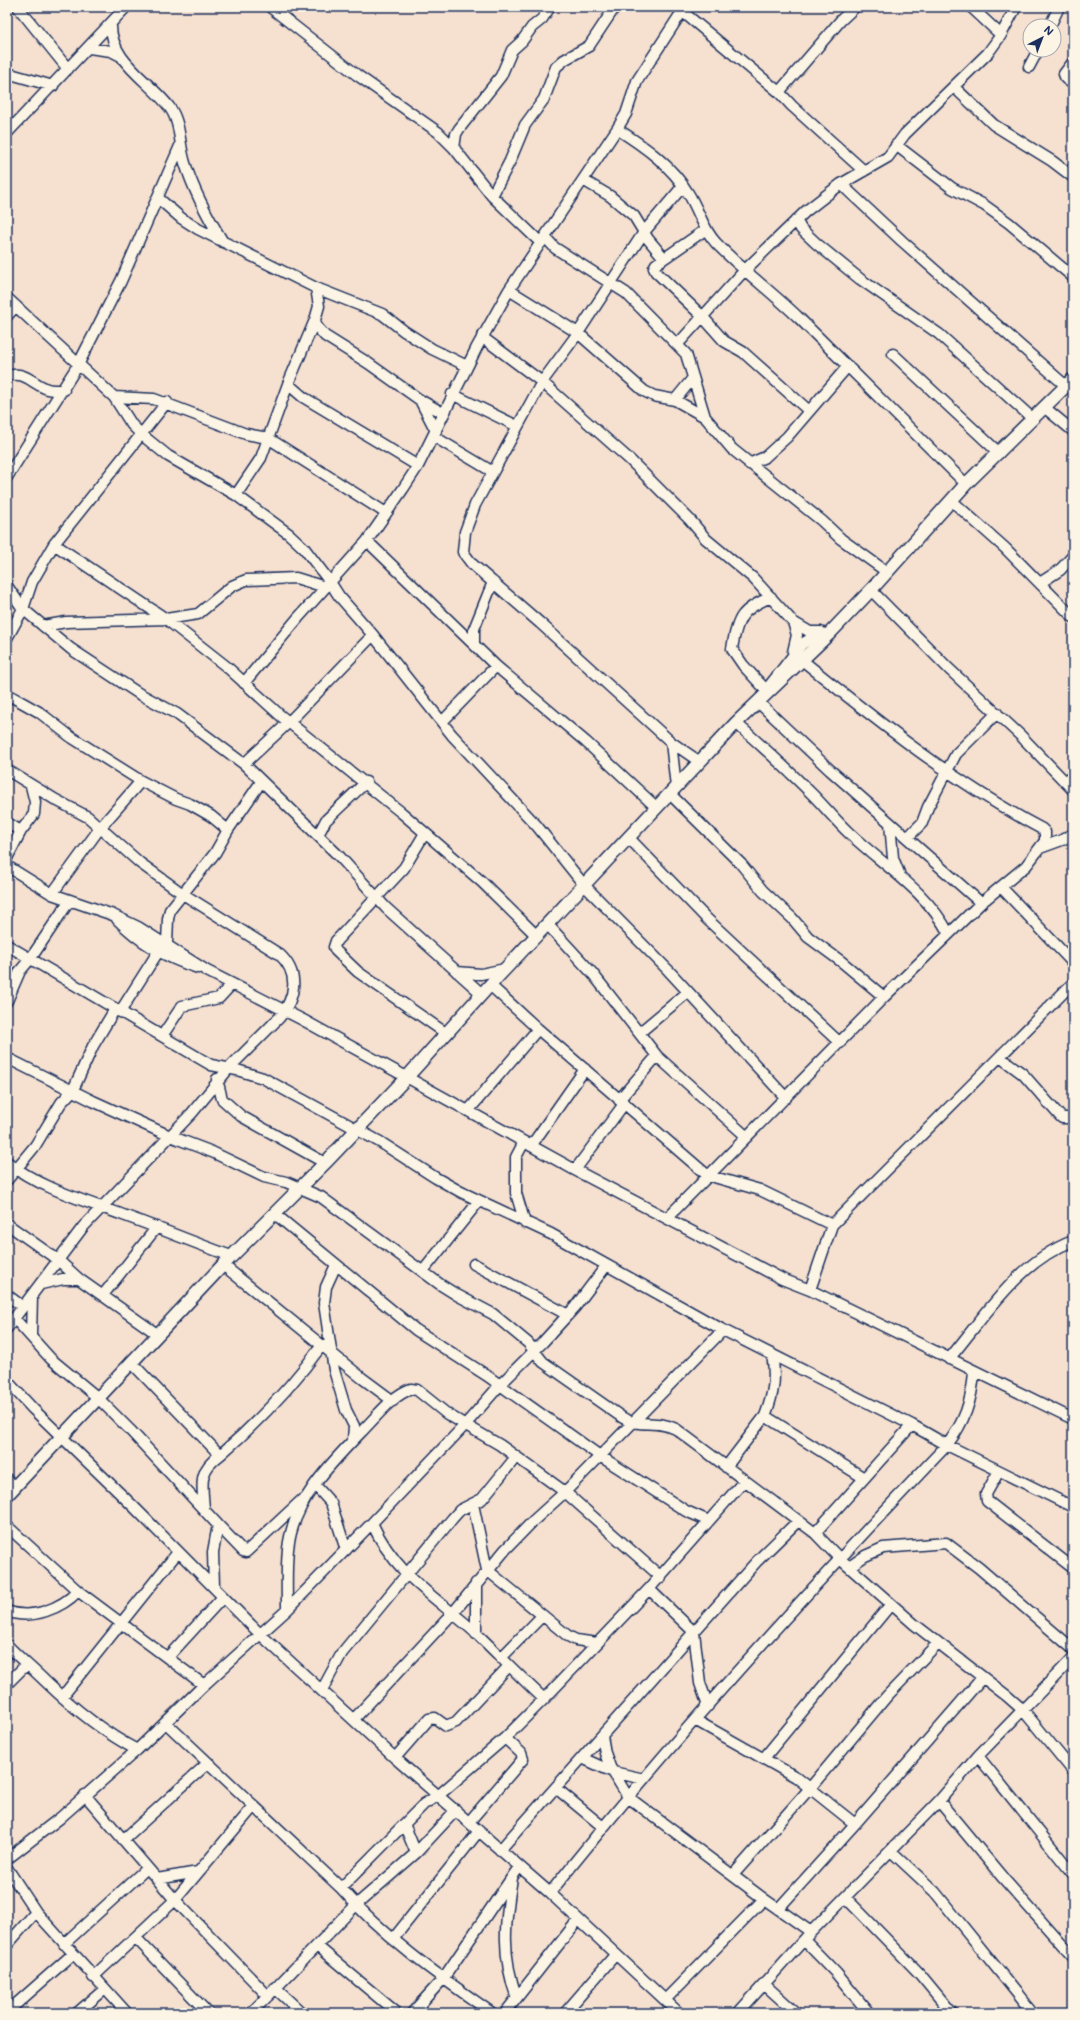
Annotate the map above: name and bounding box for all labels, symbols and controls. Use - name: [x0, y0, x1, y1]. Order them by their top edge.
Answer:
- north arrow: [1022, 18, 1062, 58]
- text: N: [1041, 22, 1057, 39]

